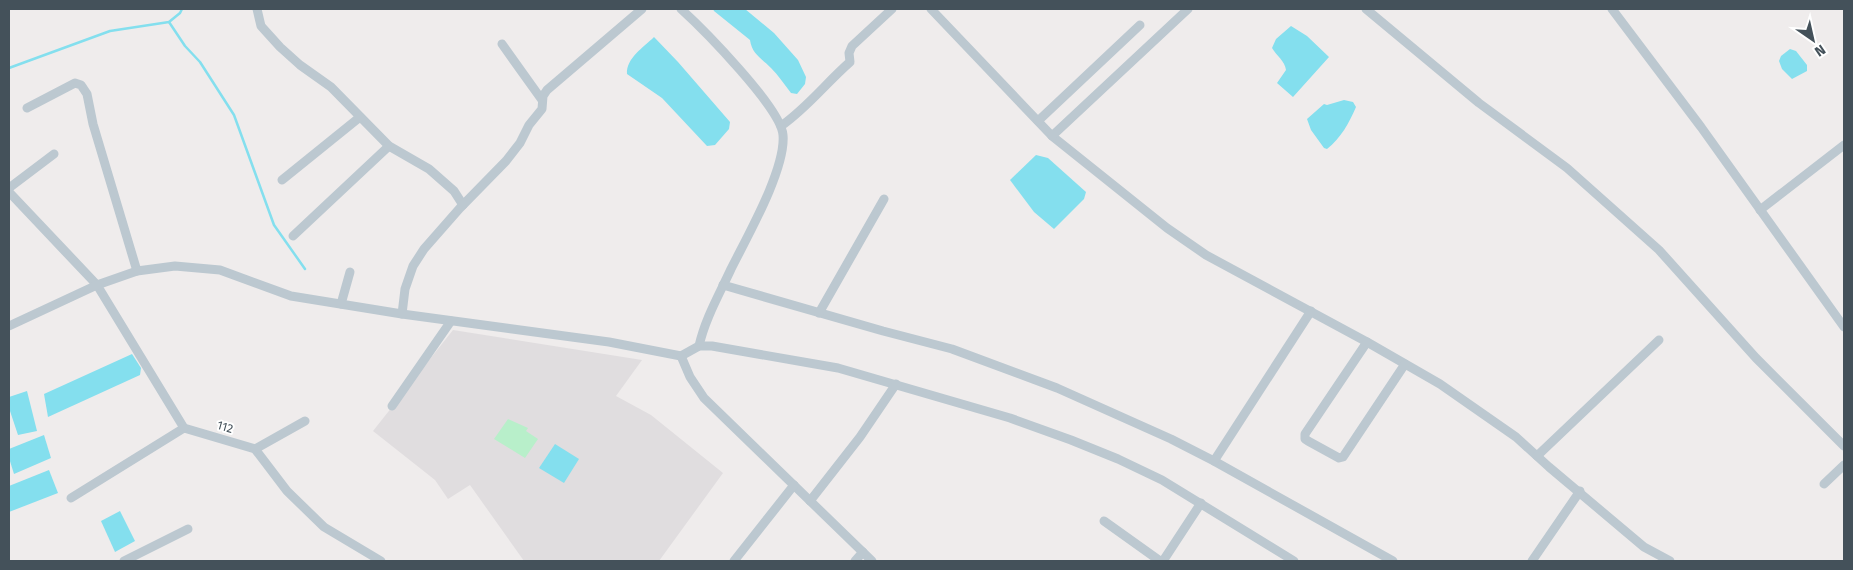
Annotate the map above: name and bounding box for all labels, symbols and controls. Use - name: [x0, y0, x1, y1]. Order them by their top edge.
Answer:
- north arrow: [1788, 15, 1838, 65]
- text: N: [1811, 41, 1829, 60]
- street label: 112: [215, 418, 235, 436]

